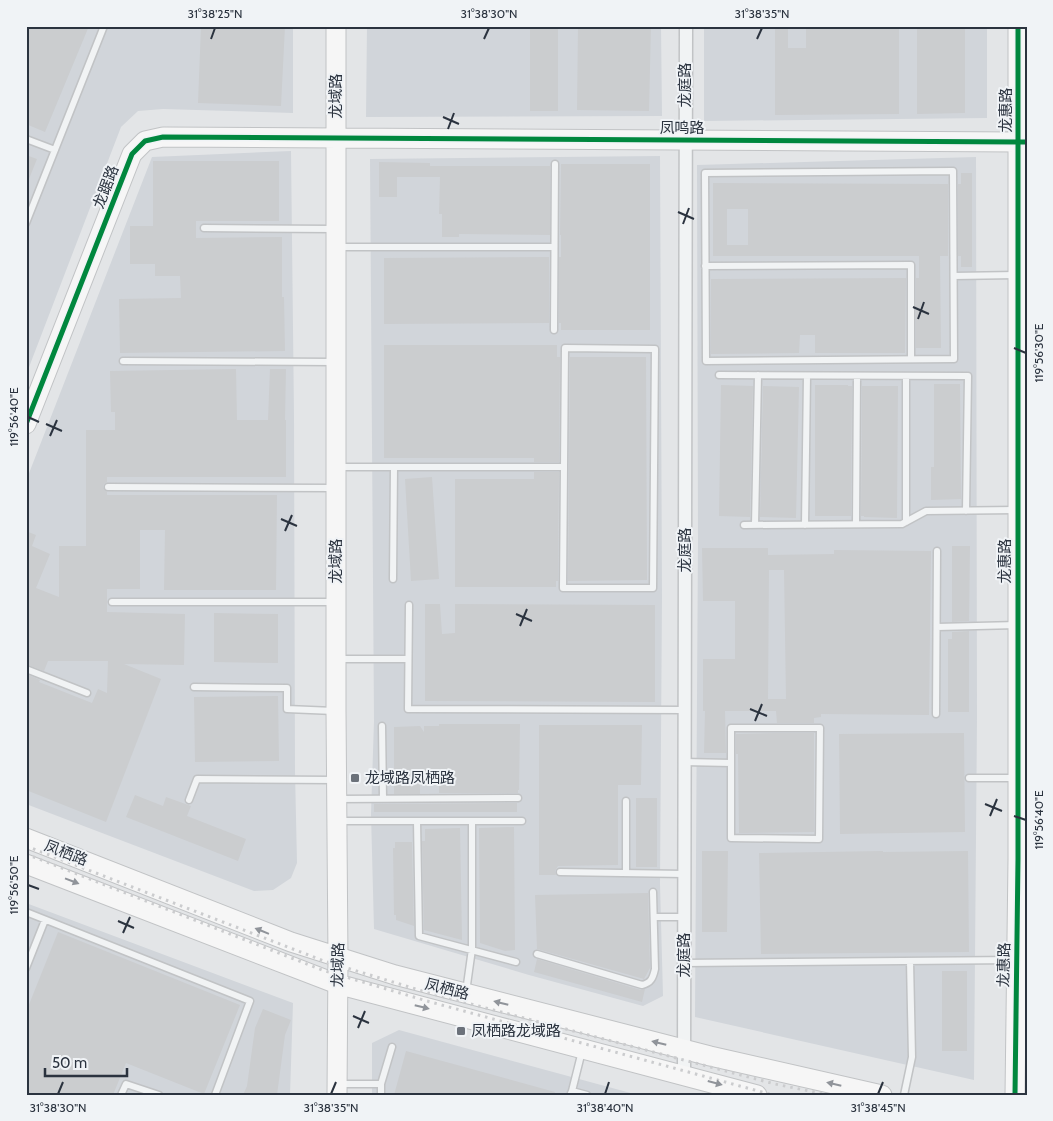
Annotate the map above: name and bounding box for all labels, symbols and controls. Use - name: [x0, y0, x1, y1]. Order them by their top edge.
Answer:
- text: 31°38'25"N: [188, 6, 242, 21]
- text: 31°38'30"N: [461, 6, 517, 21]
- text: 31°38'35"N: [734, 6, 790, 21]
- street label: 龙庭路: [676, 62, 694, 108]
- street label: 龙域路: [327, 73, 345, 119]
- street label: 龙惠路: [997, 87, 1015, 133]
- street label: 凤鸣路: [659, 119, 705, 137]
- street label: 龙踞路: [90, 163, 122, 211]
- text: 119°56'30"E: [1031, 323, 1046, 382]
- text: 119°56'40"E: [6, 387, 21, 447]
- street label: 龙庭路: [676, 527, 694, 573]
- street label: 龙域路: [327, 538, 345, 584]
- street label: 龙惠路: [996, 538, 1014, 584]
- place label: 龙域路凤栖路: [365, 769, 455, 787]
- marker: 龙域路凤栖路: [349, 772, 361, 784]
- text: 119°56'40"E: [1031, 790, 1046, 850]
- street label: 凤栖路: [42, 837, 90, 869]
- text: 119°56'50"E: [6, 855, 21, 914]
- one-way arrow: [64, 878, 79, 886]
- one-way arrow: [254, 927, 269, 935]
- street label: 龙庭路: [675, 932, 693, 978]
- street label: 龙域路: [329, 942, 347, 988]
- street label: 龙惠路: [995, 942, 1013, 988]
- street label: 凤栖路: [423, 975, 471, 1003]
- one-way arrow: [494, 999, 509, 1007]
- one-way arrow: [414, 1003, 430, 1011]
- place label: 凤栖路龙域路: [471, 1022, 561, 1040]
- marker: 凤栖路龙域路: [455, 1025, 467, 1037]
- one-way arrow: [651, 1038, 666, 1046]
- scale bar: [45, 1046, 128, 1078]
- text: 50 m: [52, 1054, 87, 1072]
- one-way arrow: [707, 1079, 722, 1087]
- one-way arrow: [826, 1080, 841, 1088]
- text: 31°38'30"N: [30, 1100, 86, 1115]
- text: 31°38'35"N: [303, 1100, 359, 1115]
- text: 31°38'40"N: [576, 1100, 634, 1115]
- text: 31°38'45"N: [850, 1100, 906, 1115]

